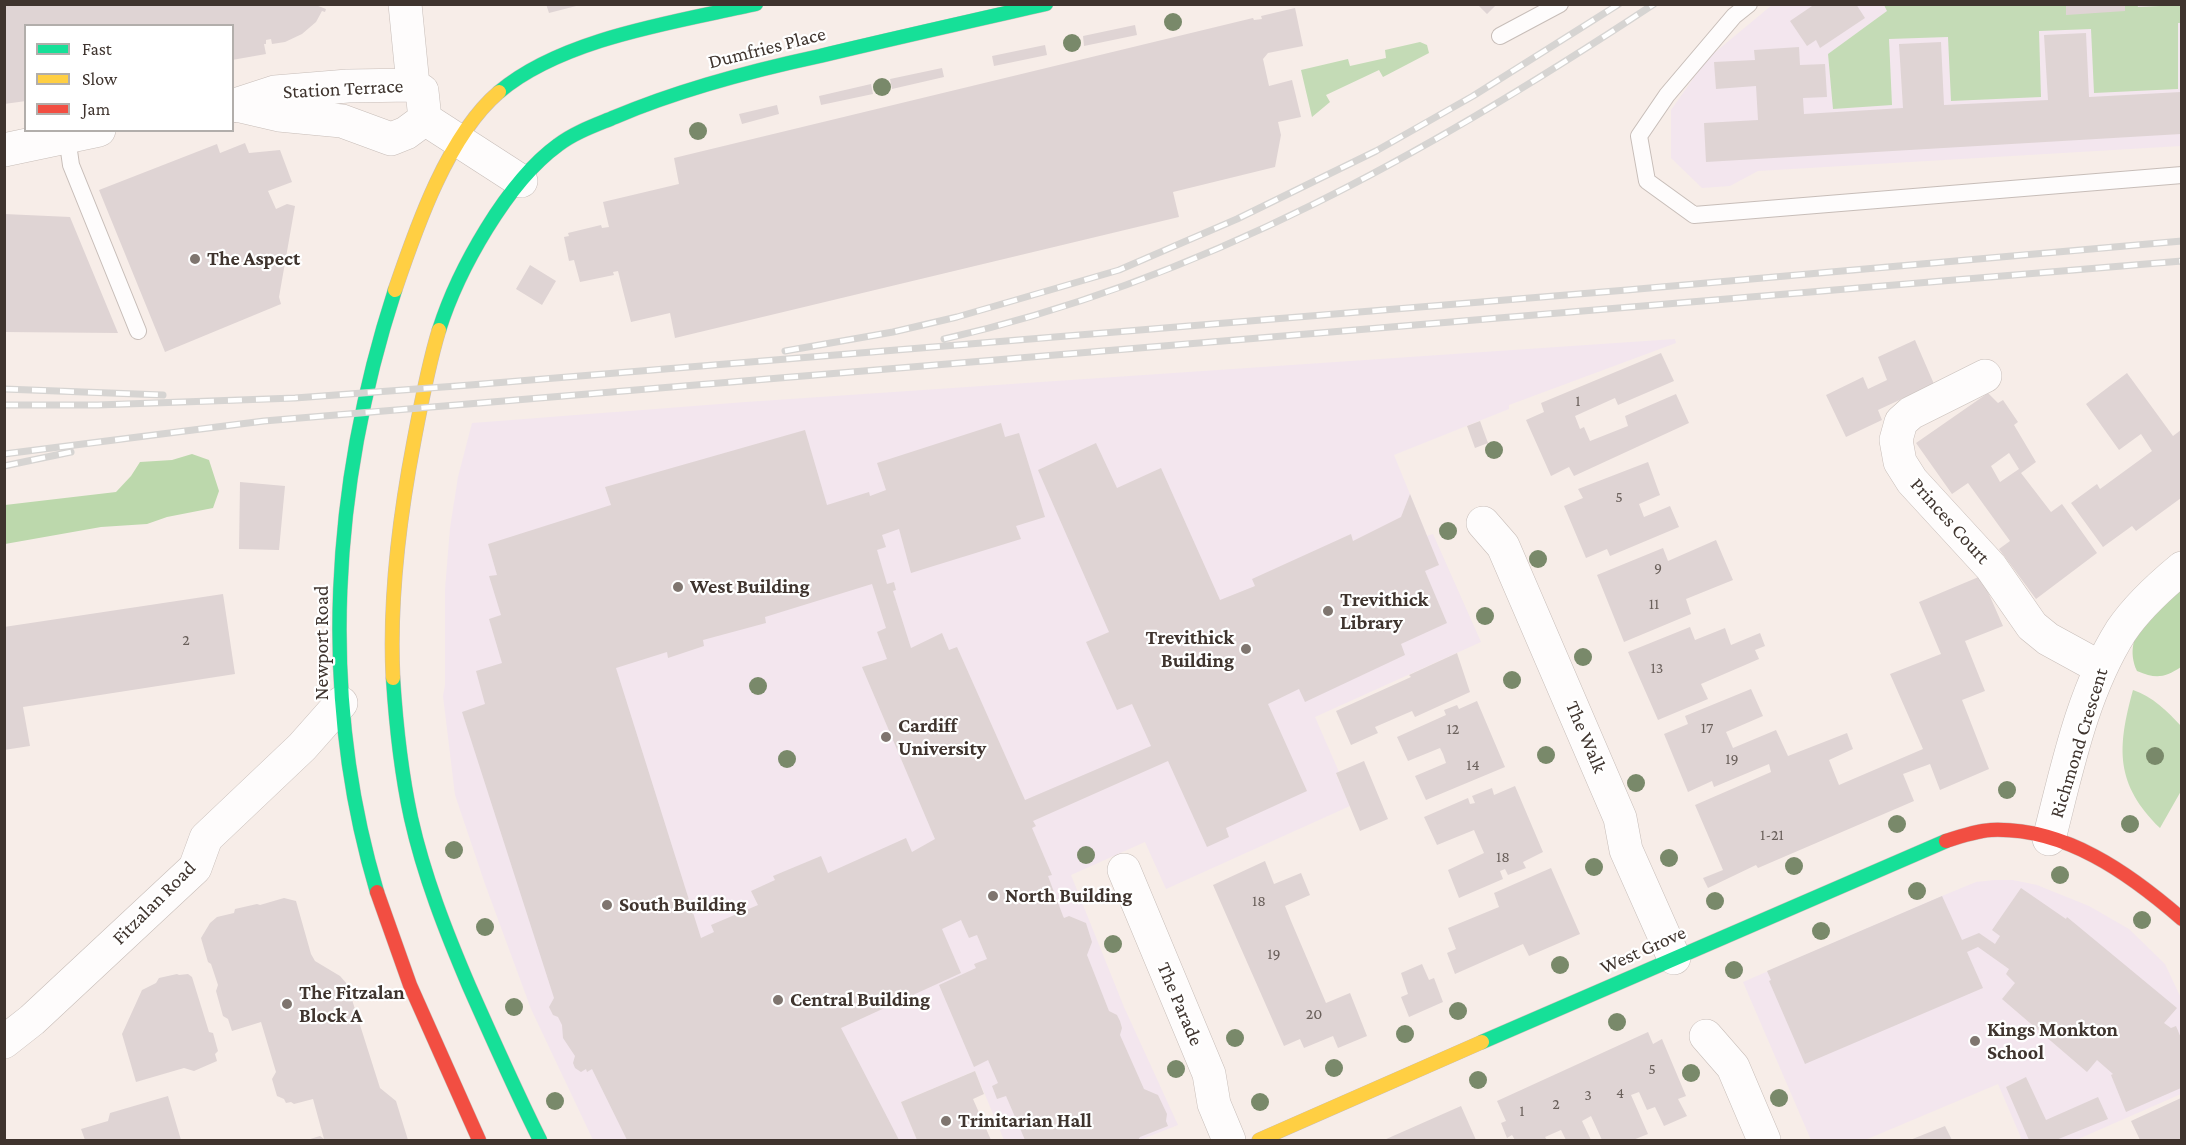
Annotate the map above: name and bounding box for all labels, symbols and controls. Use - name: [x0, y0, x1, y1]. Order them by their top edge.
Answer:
- street label: Dumfries Place: [706, 22, 828, 74]
- legend: [24, 24, 234, 132]
- text: Fast: [82, 39, 112, 59]
- text: Slow: [82, 69, 117, 89]
- street label: Station Terrace: [282, 74, 404, 104]
- text: Jam: [82, 99, 110, 119]
- place label: The Aspect: [207, 247, 300, 271]
- marker: The Aspect: [188, 252, 202, 266]
- house number: 1: [1575, 391, 1581, 411]
- street label: Princes Court: [1905, 473, 1995, 569]
- house number: 5: [1615, 487, 1623, 507]
- house number: 9: [1654, 558, 1662, 578]
- place label: West Building: [690, 575, 810, 599]
- marker: West Building: [671, 580, 685, 594]
- street label: Newport Road: [310, 586, 334, 700]
- place label: Trevithick Library: [1340, 588, 1428, 635]
- house number: 11: [1649, 594, 1659, 614]
- marker: Trevithick Library: [1321, 604, 1335, 618]
- place label: Trevithick Building: [1146, 626, 1234, 673]
- house number: 2: [182, 630, 190, 650]
- marker: Trevithick Building: [1239, 642, 1253, 656]
- house number: 13: [1651, 658, 1663, 678]
- street label: Richmond Crescent: [2045, 665, 2113, 821]
- street label: The Walk: [1560, 697, 1612, 777]
- place label: Cardiff University: [898, 714, 986, 761]
- house number: 17: [1701, 718, 1713, 738]
- house number: 12: [1447, 719, 1459, 739]
- marker: Cardiff University: [879, 730, 893, 744]
- house number: 19: [1725, 749, 1739, 769]
- house number: 14: [1466, 755, 1480, 775]
- house number: 1-21: [1760, 825, 1784, 845]
- house number: 18: [1496, 847, 1510, 867]
- street label: Fitzalan Road: [107, 856, 201, 950]
- place label: North Building: [1005, 884, 1132, 908]
- marker: North Building: [986, 889, 1000, 903]
- house number: 18: [1252, 891, 1266, 911]
- place label: South Building: [619, 893, 746, 917]
- marker: South Building: [600, 898, 614, 912]
- street label: West Grove: [1596, 920, 1690, 980]
- house number: 19: [1267, 944, 1281, 964]
- street label: The Parade: [1152, 959, 1208, 1049]
- place label: The Fitzalan Block A: [299, 981, 405, 1028]
- place label: Central Building: [790, 988, 930, 1012]
- marker: Central Building: [771, 993, 785, 1007]
- marker: The Fitzalan Block A: [280, 997, 294, 1011]
- house number: 20: [1306, 1004, 1322, 1024]
- place label: Kings Monkton School: [1987, 1018, 2118, 1065]
- marker: Kings Monkton School: [1968, 1034, 1982, 1048]
- house number: 5: [1648, 1059, 1656, 1079]
- house number: 4: [1616, 1083, 1624, 1103]
- house number: 3: [1584, 1085, 1592, 1105]
- house number: 2: [1552, 1094, 1560, 1114]
- house number: 1: [1519, 1101, 1525, 1121]
- place label: Trinitarian Hall: [958, 1109, 1092, 1133]
- marker: Trinitarian Hall: [939, 1114, 953, 1128]

